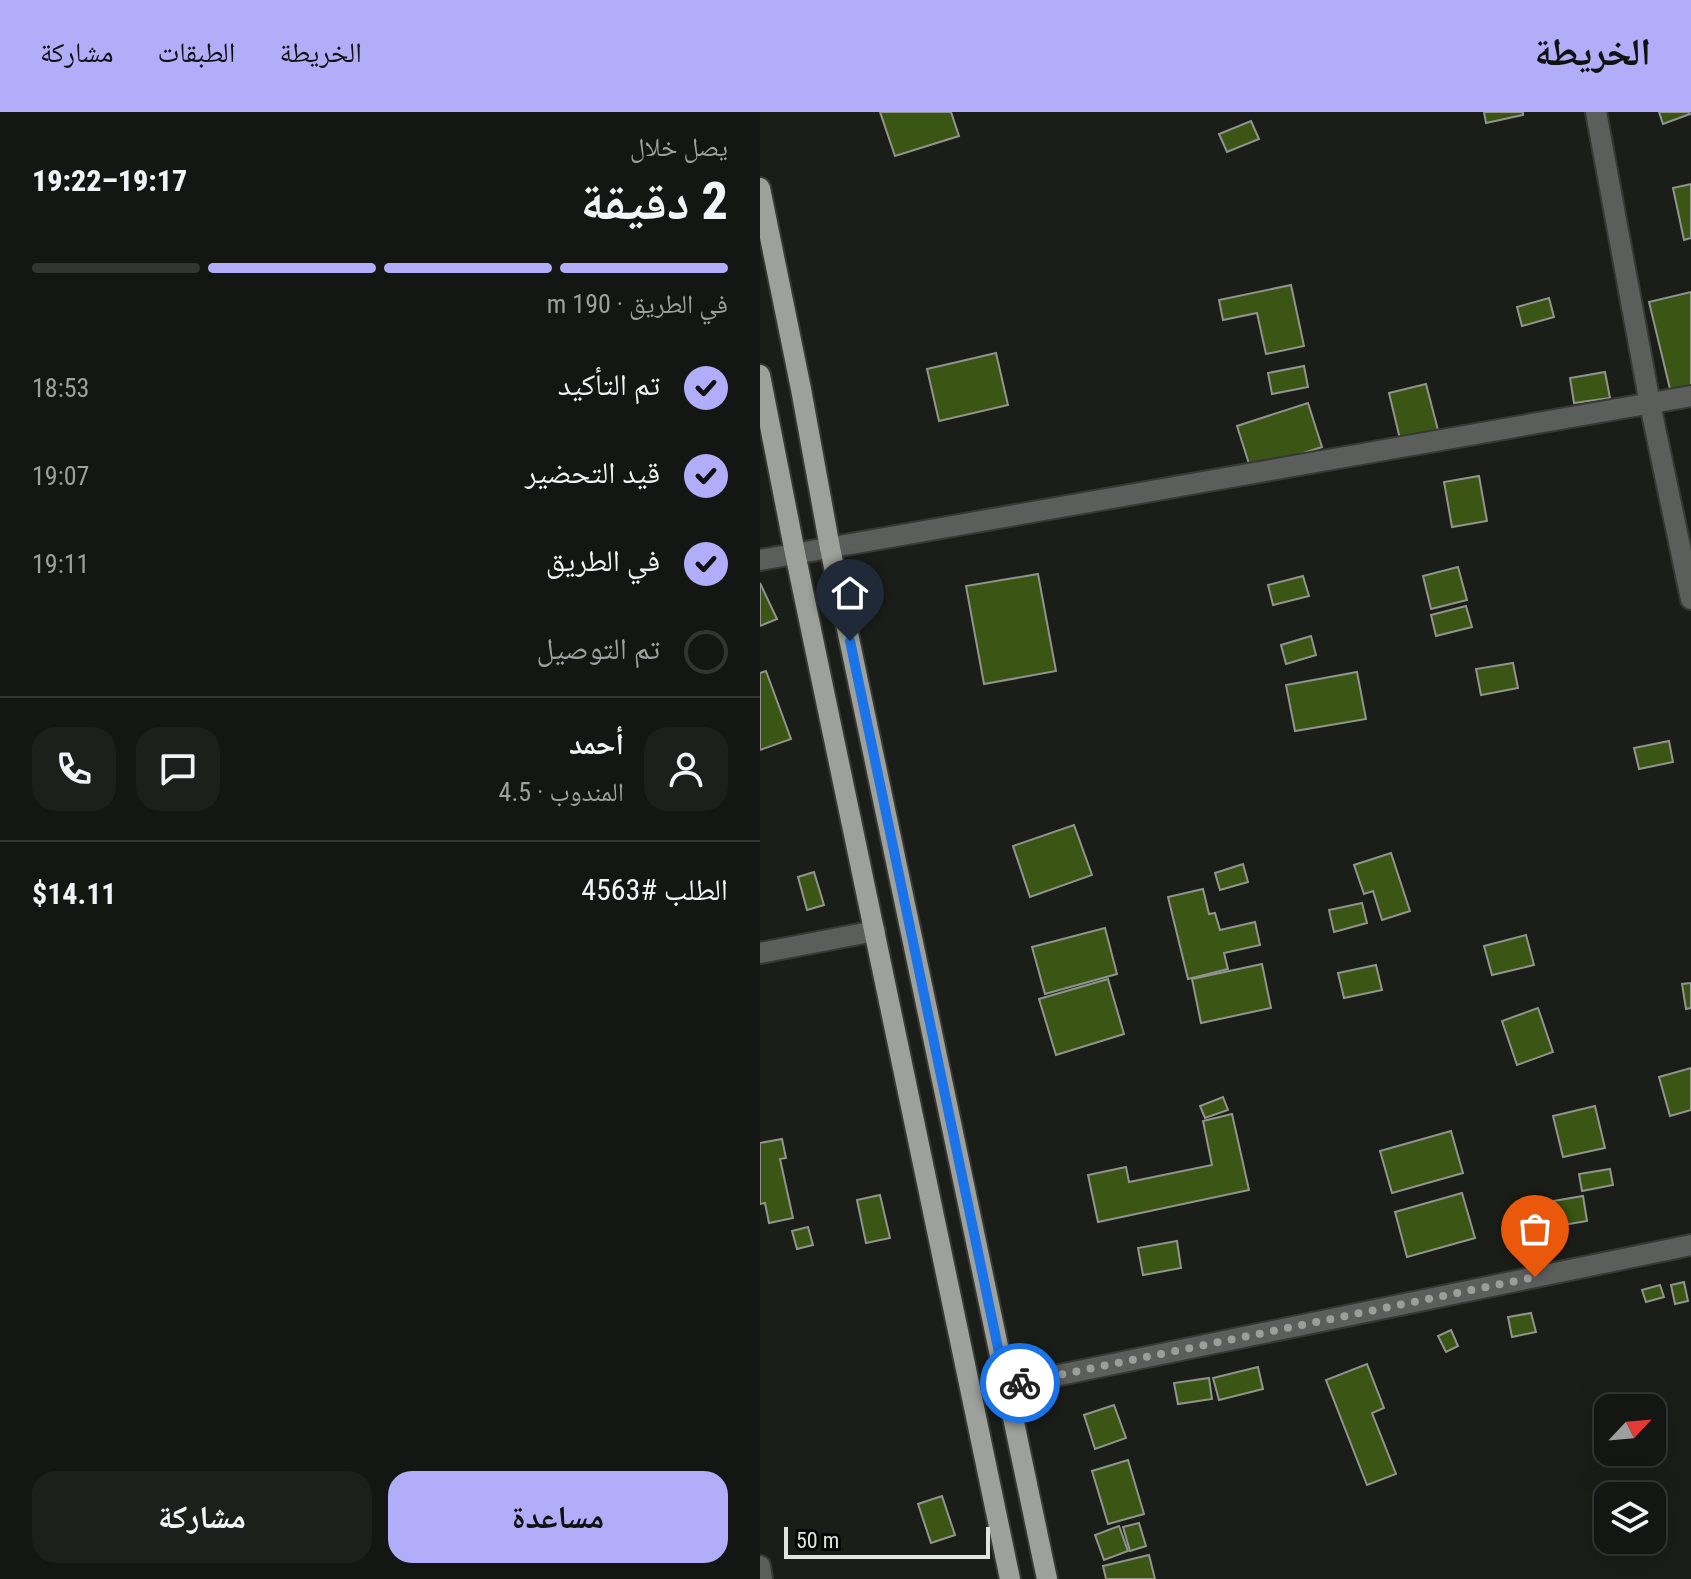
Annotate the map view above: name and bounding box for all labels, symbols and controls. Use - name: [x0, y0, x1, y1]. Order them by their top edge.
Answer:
- text: الخريطة: [1534, 30, 1651, 74]
- text: مشاركة: [40, 36, 114, 69]
- text: الطبقات: [158, 36, 235, 69]
- text: الخريطة: [279, 36, 362, 69]
- text: يصل خلال: [630, 132, 728, 162]
- text: 19:17–19:22: [32, 163, 187, 198]
- text: 2 دقيقة: [580, 171, 728, 232]
- text: في الطريق · 190 m: [547, 289, 728, 319]
- icon: check: [684, 366, 728, 410]
- text: تم التأكيد: [558, 367, 660, 402]
- text: 18:53: [32, 373, 89, 403]
- icon: check: [684, 454, 728, 498]
- text: قيد التحضير: [525, 455, 660, 490]
- text: 19:07: [32, 461, 89, 491]
- icon: check: [684, 542, 728, 586]
- text: في الطريق: [546, 543, 660, 578]
- text: 19:11: [32, 549, 89, 579]
- pin: [816, 559, 884, 641]
- icon: home: [828, 571, 872, 615]
- text: تم التوصيل: [537, 631, 660, 666]
- text: أحمد: [569, 726, 624, 761]
- button: phone: [32, 727, 116, 811]
- button: chat: [136, 727, 220, 811]
- button: person: [644, 727, 728, 811]
- text: المندوب · 4.5: [499, 777, 624, 807]
- text: الطلب #4563: [581, 872, 728, 907]
- text: $14.11: [32, 876, 117, 911]
- pin: [1501, 1195, 1569, 1277]
- icon: bag: [1513, 1207, 1557, 1251]
- courier: [980, 1343, 1060, 1423]
- icon: bike: [998, 1361, 1042, 1405]
- north arrow: [1594, 1394, 1666, 1466]
- map controls: [1594, 1394, 1666, 1554]
- button: مشاركة: [32, 1471, 372, 1563]
- button: مساعدة: [388, 1471, 728, 1563]
- button: layers: [1594, 1482, 1666, 1554]
- scale bar: [784, 1523, 990, 1559]
- text: 50 m: [796, 1528, 839, 1553]

